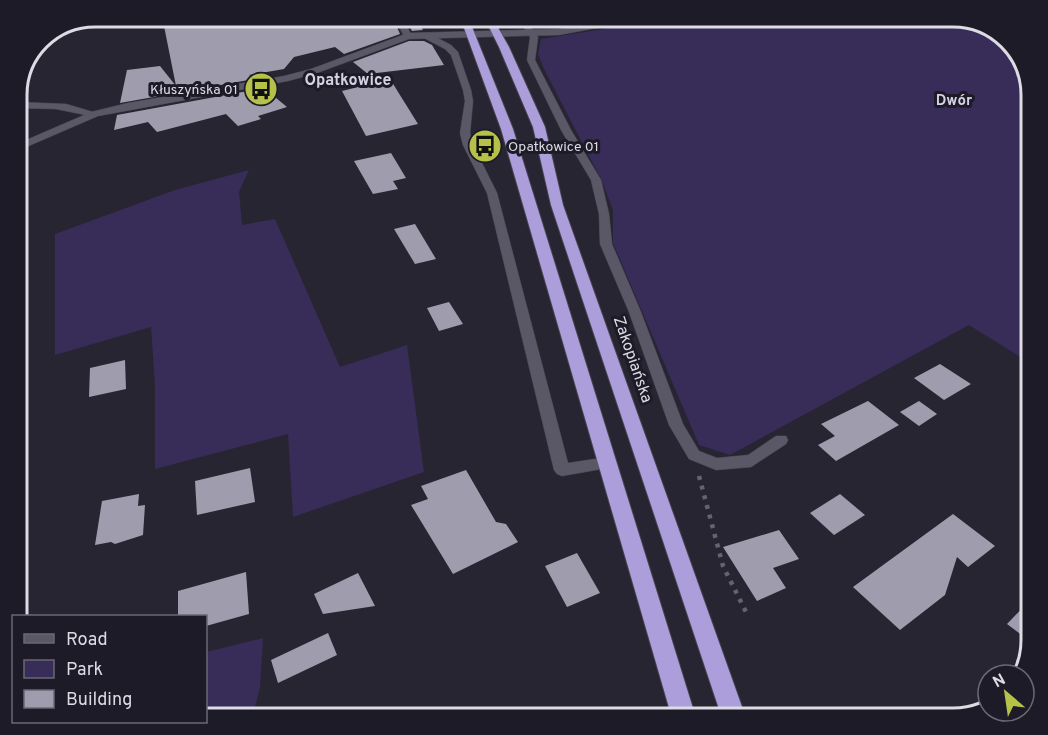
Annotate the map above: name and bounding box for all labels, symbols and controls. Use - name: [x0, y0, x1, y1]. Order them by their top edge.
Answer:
- bus stop icon: Kłuszyńska 01: [243, 71, 279, 107]
- district label: Opatkowice: [304, 71, 392, 91]
- place label: Kłuszyńska 01: [150, 82, 238, 99]
- district label: Dwór: [936, 92, 973, 111]
- bus stop icon: Opatkowice 01: [467, 128, 503, 164]
- place label: Opatkowice 01: [508, 139, 599, 156]
- street label: Zakopiańska: [608, 314, 656, 406]
- legend: [12, 615, 207, 723]
- text: Road: [66, 629, 108, 652]
- text: Park: [66, 659, 103, 682]
- north arrow: [976, 663, 1036, 723]
- text: N: [990, 670, 1010, 693]
- text: Building: [66, 689, 132, 712]

